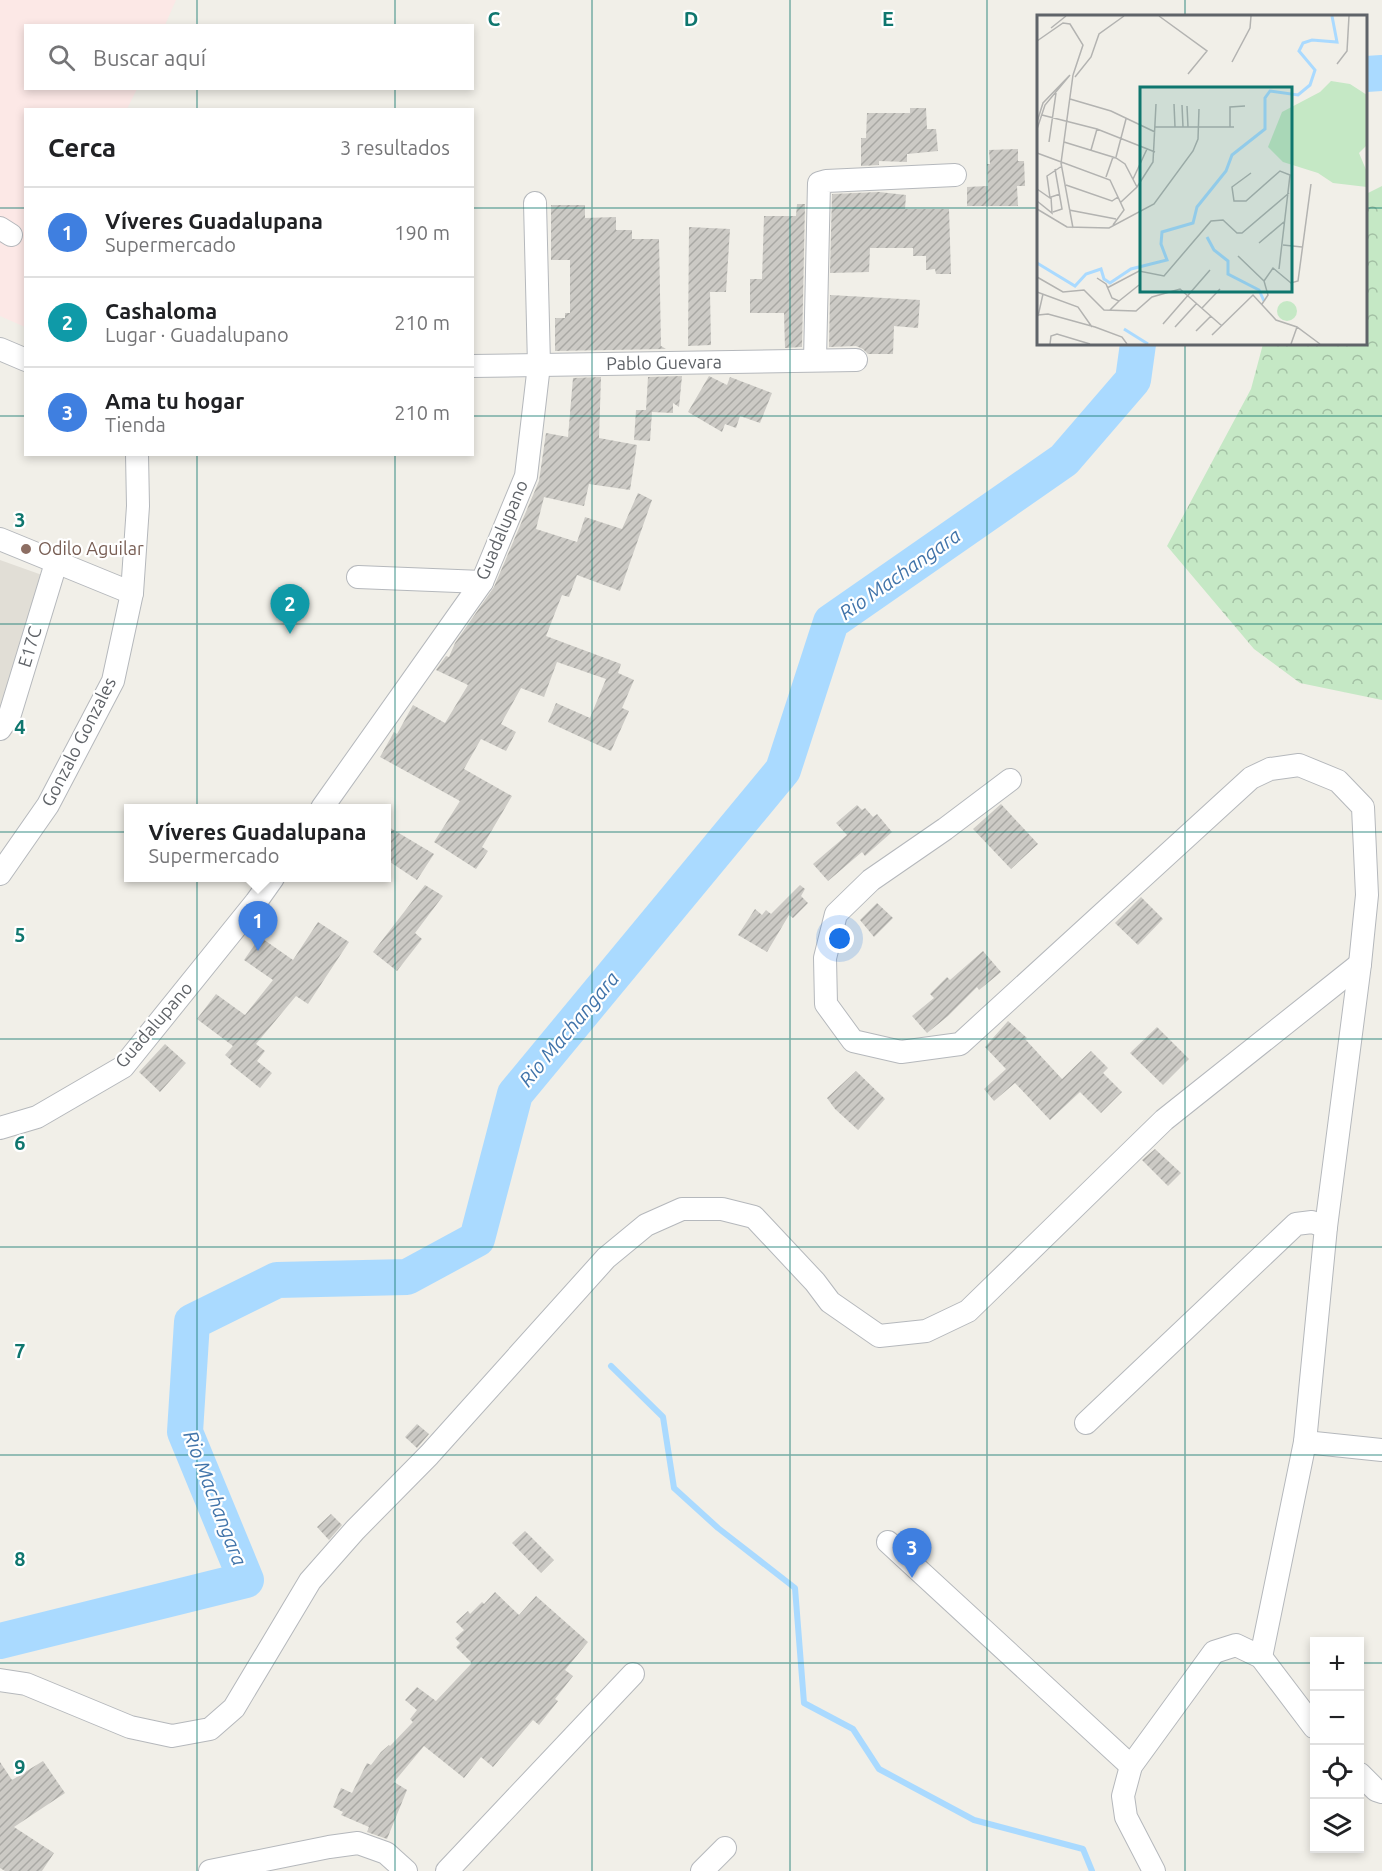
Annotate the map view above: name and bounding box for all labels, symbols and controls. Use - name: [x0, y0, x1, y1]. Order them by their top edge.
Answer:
- text: C: [488, 7, 501, 30]
- text: D: [684, 7, 698, 30]
- text: E: [882, 7, 894, 30]
- inset map: [1037, 15, 1367, 345]
- search box: [24, 24, 474, 90]
- icon: search: [45, 41, 78, 74]
- text: Buscar aquí: [93, 45, 206, 70]
- text: Cerca: [48, 133, 116, 162]
- text: 3 resultados: [340, 136, 450, 159]
- text: Víveres Guadalupana: [105, 208, 323, 233]
- text: 1: [62, 221, 73, 244]
- text: 190 m: [394, 221, 450, 244]
- text: Supermercado: [105, 233, 236, 256]
- text: Cashaloma: [105, 298, 217, 323]
- text: 2: [62, 311, 73, 334]
- text: 210 m: [394, 311, 450, 334]
- text: Lugar · Guadalupano: [105, 323, 289, 346]
- street label: Pablo Guevara: [606, 351, 722, 373]
- text: Ama tu hogar: [105, 388, 244, 413]
- text: 3: [62, 401, 73, 424]
- text: 210 m: [394, 401, 450, 424]
- text: Tienda: [105, 413, 166, 436]
- street label: Guadalupano: [471, 477, 531, 583]
- text: 3: [14, 508, 26, 531]
- water label: Rio Machangara: [835, 523, 965, 624]
- place label: Odilo Aguilar: [38, 538, 144, 558]
- marker: Odilo Aguilar: [19, 542, 33, 556]
- pin: 2: [270, 584, 310, 634]
- street label: E17C: [13, 624, 45, 669]
- street label: Gonzalo Gonzales: [37, 673, 119, 809]
- text: 4: [14, 715, 26, 738]
- popup: [124, 804, 391, 882]
- text: Víveres Guadalupana: [149, 819, 366, 844]
- text: Supermercado: [149, 844, 280, 867]
- pin: 1: [238, 902, 278, 951]
- text: 5: [14, 923, 26, 946]
- your location: [825, 924, 854, 953]
- water label: Rio Machangara: [514, 966, 623, 1091]
- street label: Guadalupano: [111, 977, 196, 1071]
- text: 6: [14, 1131, 26, 1154]
- text: 7: [14, 1339, 26, 1362]
- water label: Rio Machangara: [179, 1427, 252, 1569]
- pin: 3: [892, 1528, 932, 1578]
- text: 8: [14, 1547, 26, 1570]
- map controls: [1310, 1637, 1364, 1853]
- button: +: [1310, 1637, 1364, 1691]
- button: −: [1310, 1691, 1364, 1745]
- button: locate: [1310, 1745, 1364, 1799]
- text: 9: [14, 1755, 26, 1778]
- button: layers: [1310, 1799, 1364, 1853]

